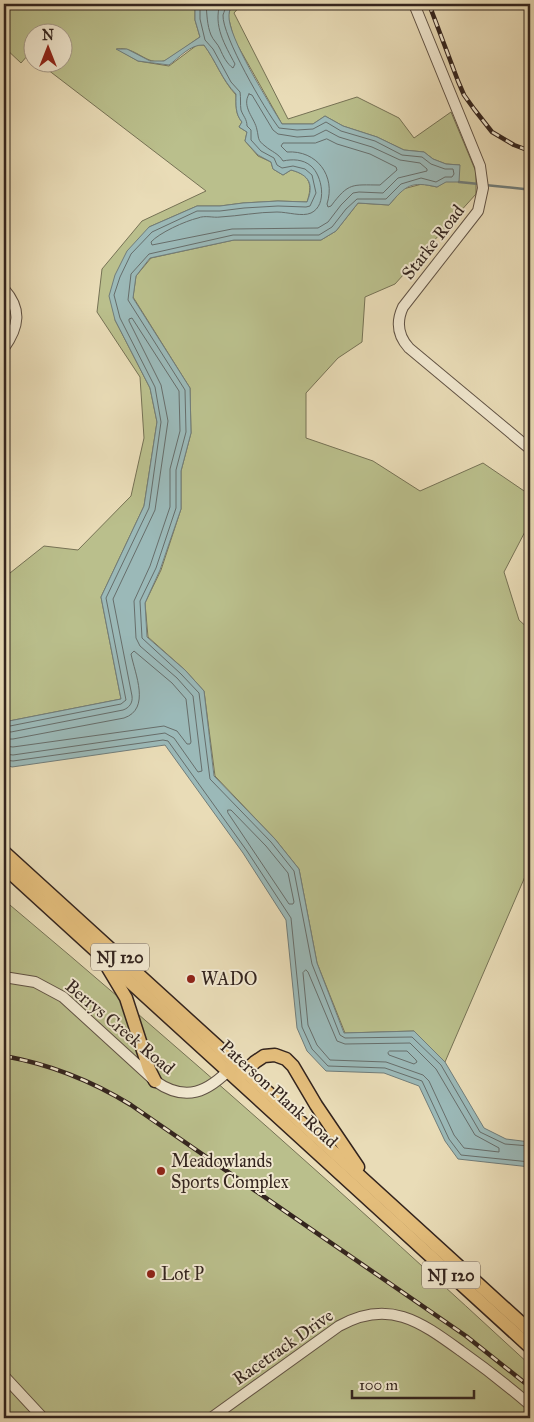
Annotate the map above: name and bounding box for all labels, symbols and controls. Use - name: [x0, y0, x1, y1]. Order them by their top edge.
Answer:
- north arrow: [22, 22, 72, 72]
- text: N: [42, 27, 54, 44]
- street label: Starke Road: [397, 200, 469, 284]
- road number: NJ 120: [91, 944, 149, 970]
- place label: WADO: [201, 968, 257, 990]
- marker: WADO: [185, 973, 197, 985]
- street label: Berrys Creek Road: [61, 975, 179, 1079]
- street label: Paterson Plank Road: [216, 1035, 342, 1153]
- place label: Meadowlands Sports Complex: [171, 1150, 289, 1193]
- marker: Meadowlands Sports Complex: [155, 1165, 167, 1177]
- road number: NJ 120: [422, 1262, 480, 1288]
- place label: Lot P: [161, 1263, 204, 1285]
- marker: Lot P: [145, 1268, 157, 1280]
- street label: Racetrack Drive: [229, 1304, 337, 1390]
- scale bar: [352, 1367, 474, 1399]
- text: 100 m: [359, 1376, 399, 1394]

